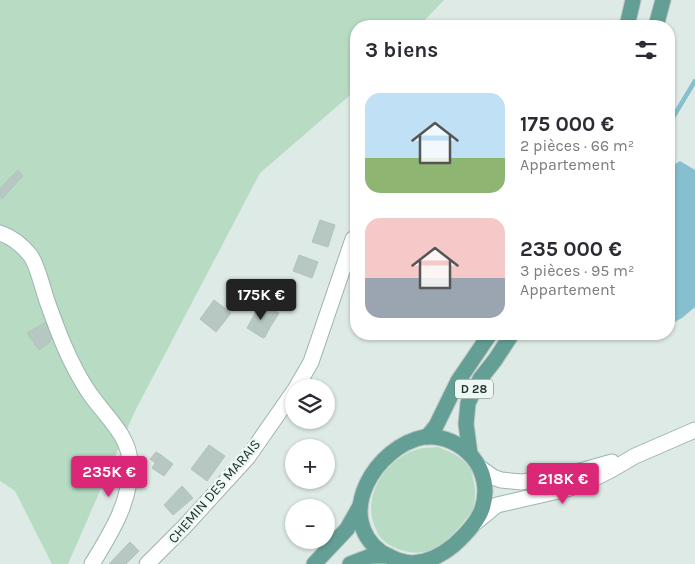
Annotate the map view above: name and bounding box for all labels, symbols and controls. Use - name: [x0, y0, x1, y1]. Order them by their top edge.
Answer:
- icon: filters: [632, 36, 660, 64]
- text: 3 biens: [365, 38, 438, 62]
- text: 175 000 €: [520, 112, 614, 136]
- icon: home: [405, 113, 465, 173]
- text: 2 pièces · 66 m²: [520, 136, 634, 155]
- text: Appartement: [520, 155, 616, 174]
- text: 235 000 €: [520, 237, 622, 261]
- icon: home: [405, 238, 465, 298]
- text: 3 pièces · 95 m²: [520, 261, 634, 280]
- pin: 175K €: [220, 278, 302, 321]
- text: Appartement: [520, 280, 616, 299]
- text: 175K €: [237, 285, 285, 304]
- map controls: [285, 379, 335, 549]
- button: layers: [285, 379, 335, 429]
- road number: D 28: [455, 379, 493, 398]
- street label: CHEMIN DES MARAIS: [165, 436, 264, 547]
- button: +: [285, 439, 335, 489]
- pin: 235K €: [68, 456, 150, 498]
- text: 235K €: [82, 462, 136, 481]
- pin: 218K €: [522, 462, 604, 505]
- text: 218K €: [538, 469, 588, 488]
- button: −: [285, 499, 335, 549]

